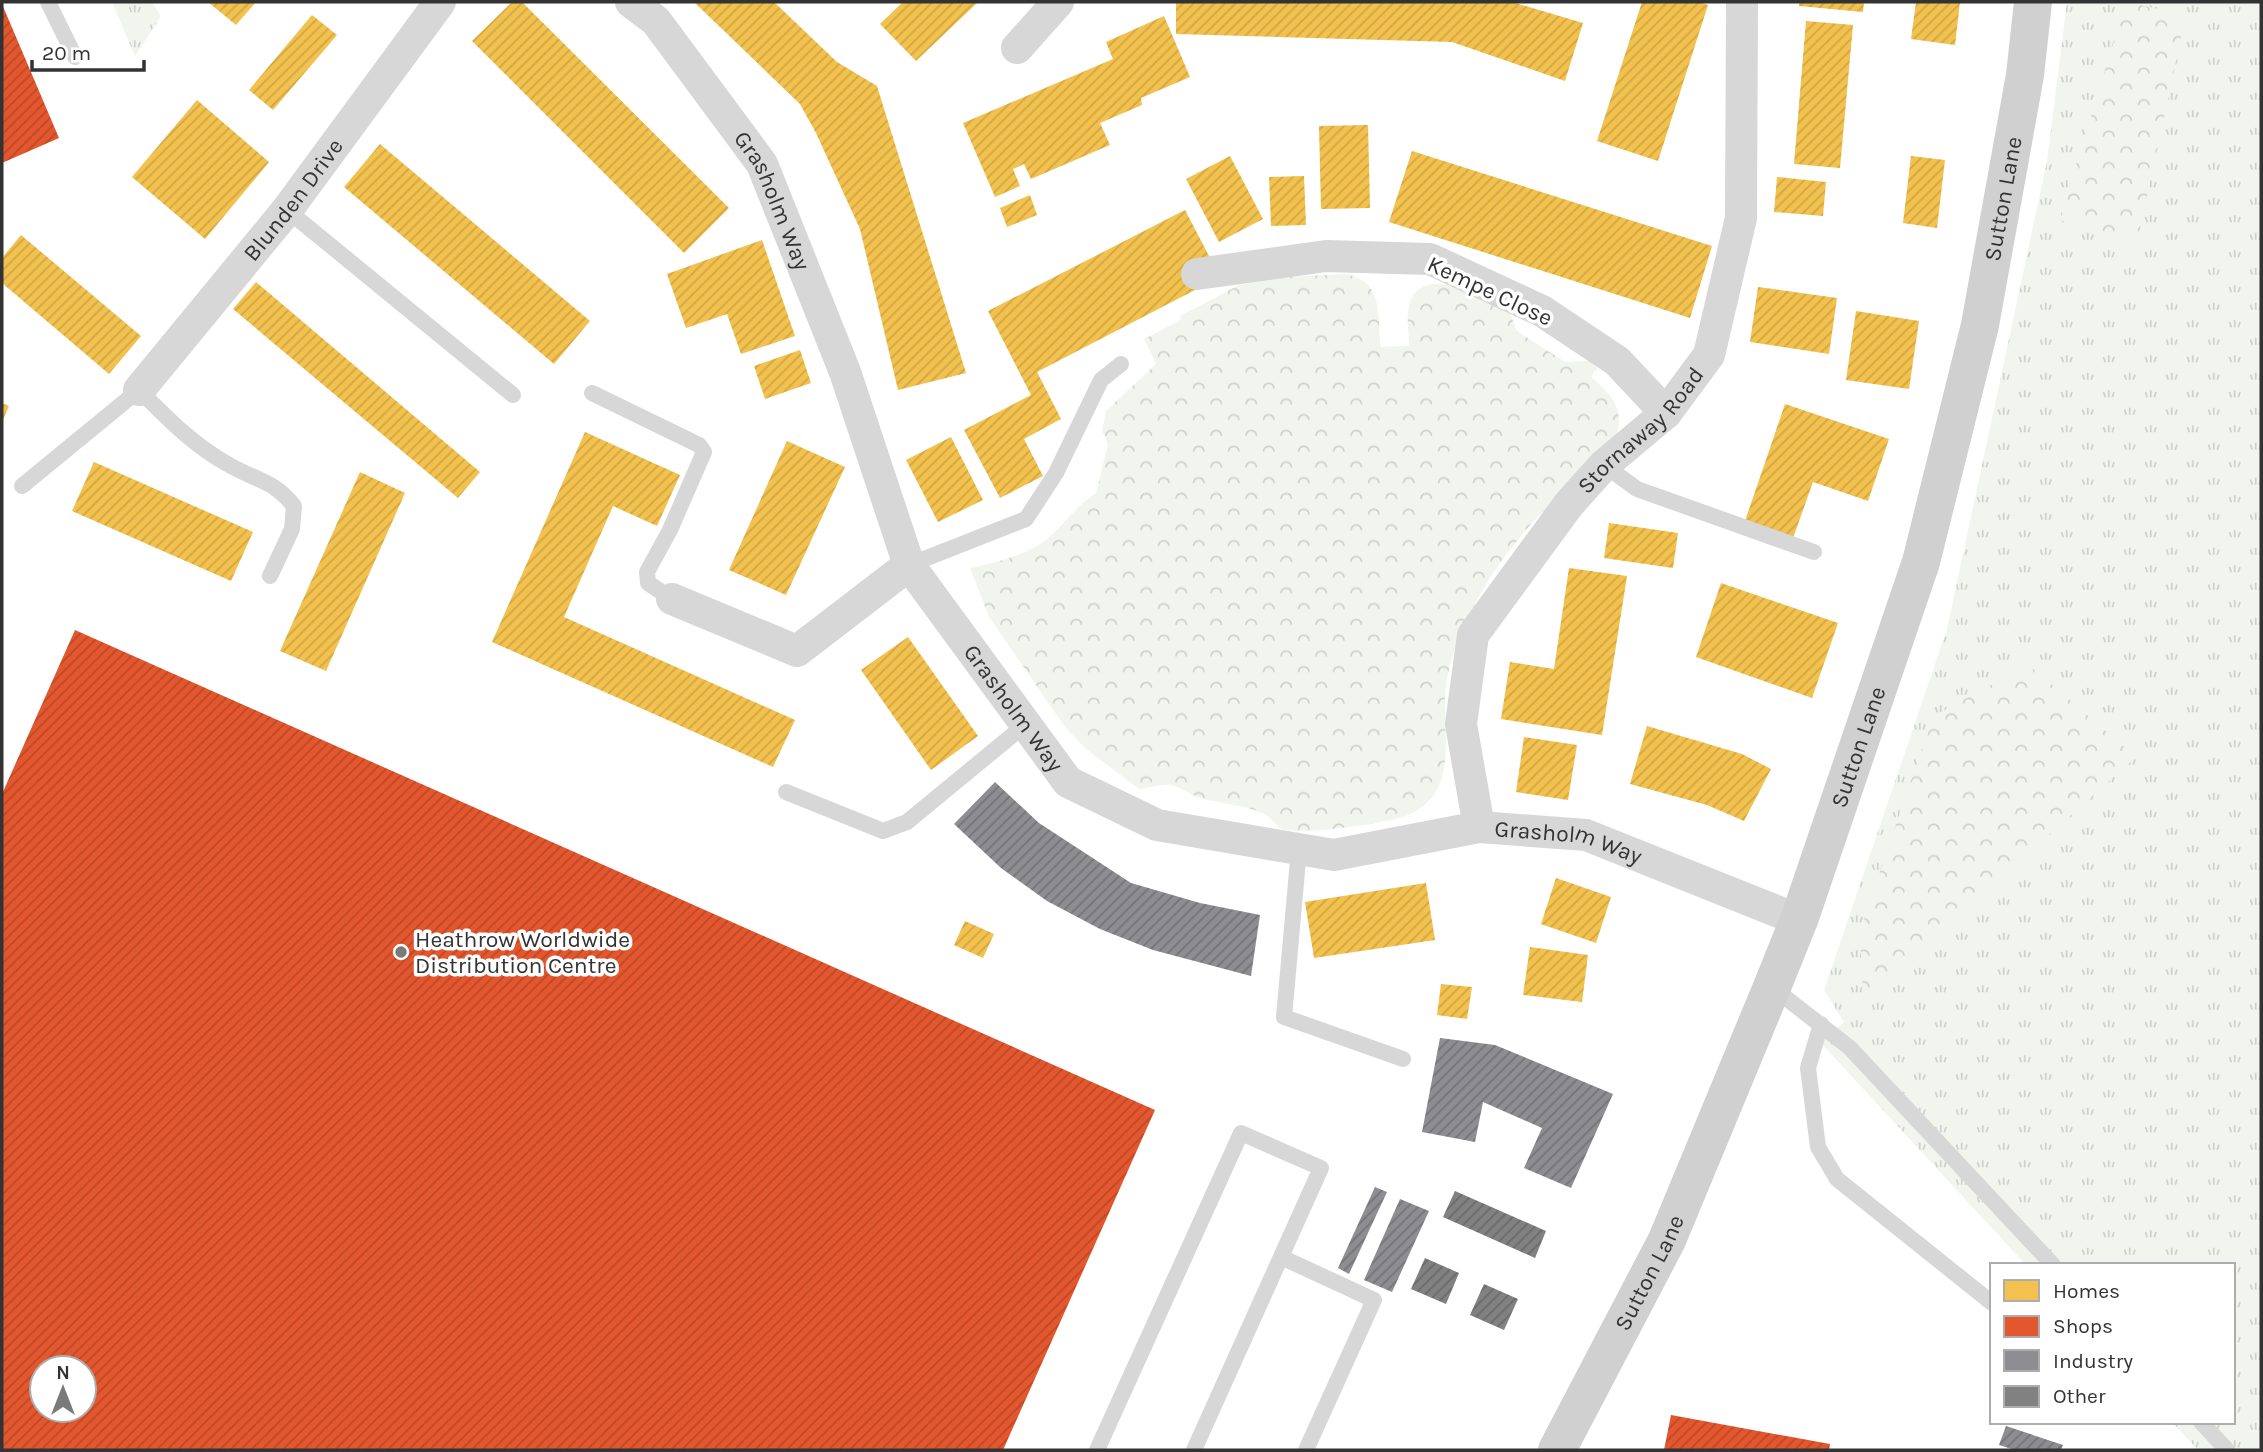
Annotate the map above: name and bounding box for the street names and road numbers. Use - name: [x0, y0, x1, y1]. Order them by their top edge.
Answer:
- street label: Grasholm Way: [729, 125, 817, 274]
- street label: Blunden Drive: [237, 133, 349, 266]
- street label: Sutton Lane: [1978, 134, 2027, 263]
- street label: Kempe Close: [1423, 250, 1557, 332]
- street label: Stornaway Road: [1572, 361, 1709, 499]
- street label: Grasholm Way: [958, 639, 1069, 777]
- street label: Sutton Lane: [1825, 683, 1891, 811]
- street label: Grasholm Way: [1494, 815, 1647, 870]
- street label: Sutton Lane: [1609, 1211, 1689, 1335]

